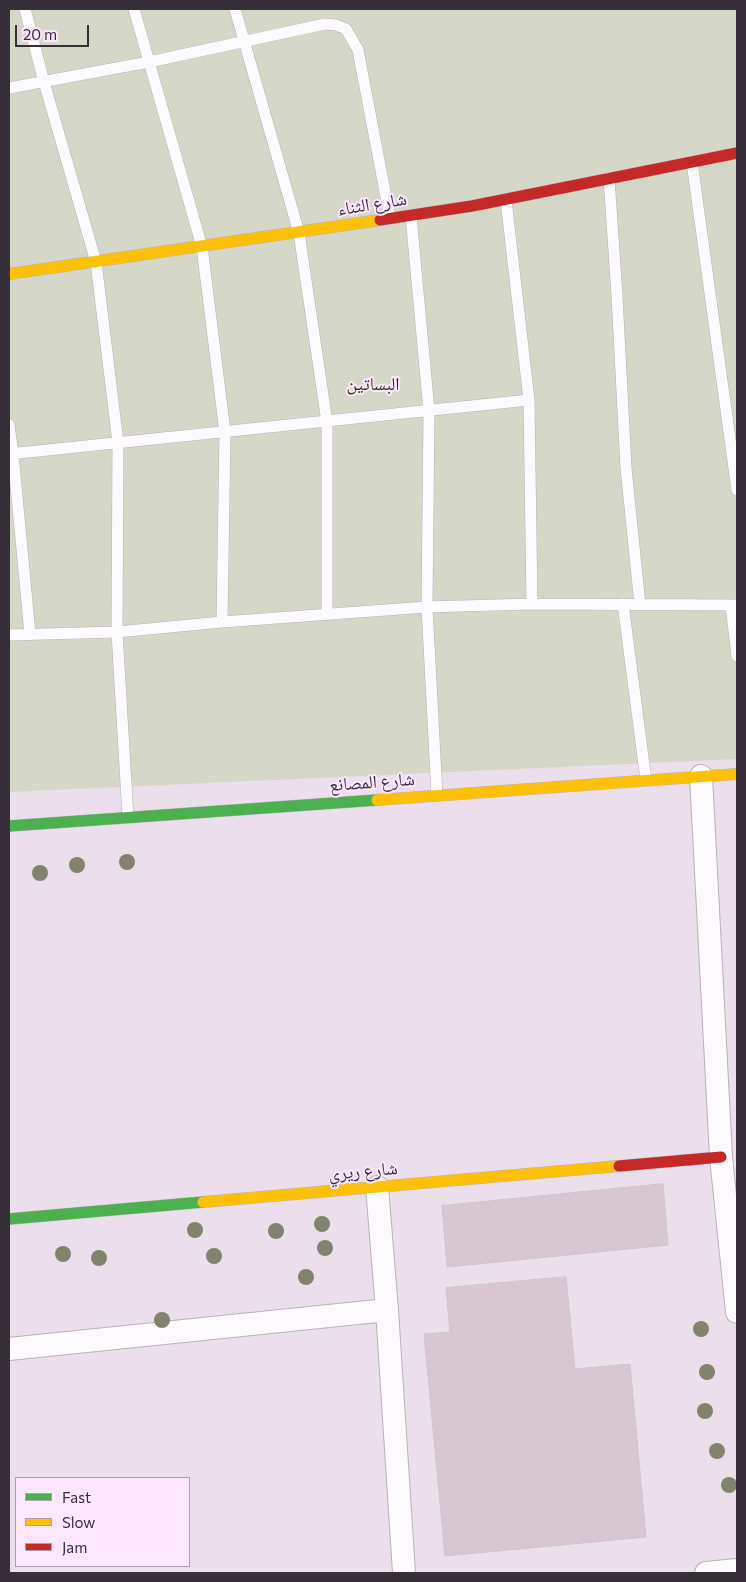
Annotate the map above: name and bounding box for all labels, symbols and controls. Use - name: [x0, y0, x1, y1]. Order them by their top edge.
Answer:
- scale bar: [18, 15, 91, 47]
- text: 20 m: [23, 25, 57, 43]
- street label: شارع الثناء: [336, 188, 408, 220]
- park label: البساتين: [346, 373, 400, 395]
- street label: شارع المصانع: [329, 768, 415, 796]
- street label: شارع ريري: [328, 1157, 398, 1185]
- legend: [15, 1477, 190, 1567]
- text: Fast: [62, 1488, 91, 1506]
- text: Slow: [62, 1513, 95, 1531]
- text: Jam: [62, 1538, 87, 1556]

